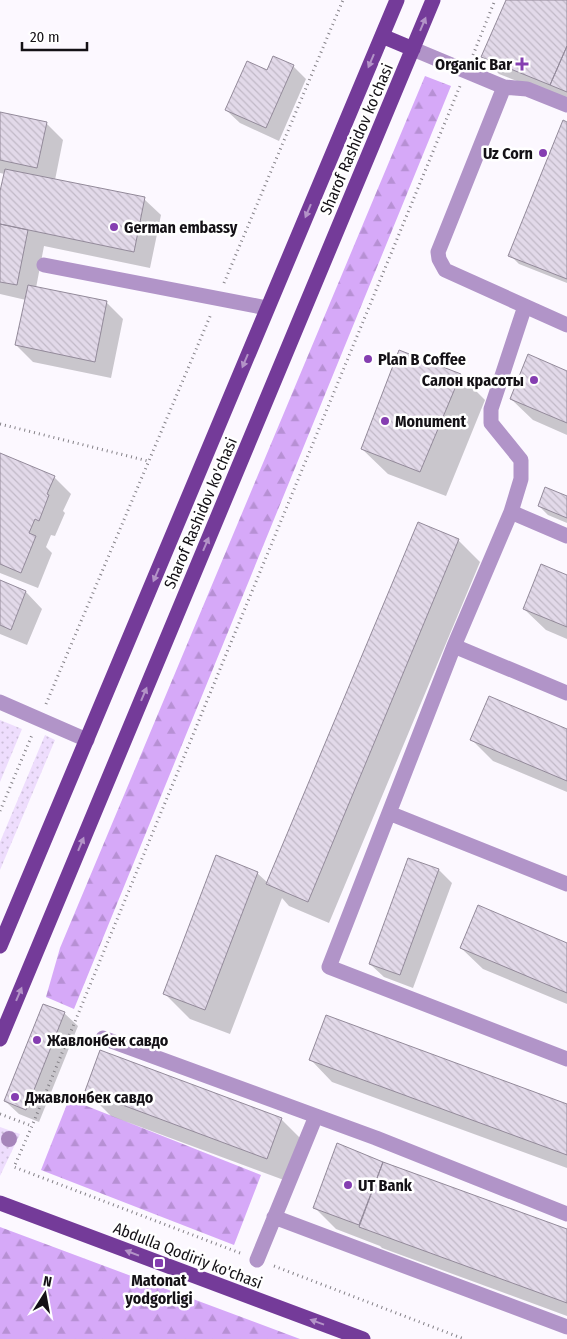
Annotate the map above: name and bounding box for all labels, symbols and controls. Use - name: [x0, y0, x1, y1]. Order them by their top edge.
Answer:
- one-way arrow: [419, 17, 427, 31]
- scale bar: [22, 20, 88, 52]
- text: 20 m: [30, 28, 60, 46]
- one-way arrow: [367, 54, 375, 68]
- place label: Organic Bar: [435, 55, 512, 74]
- marker: Organic Bar: [516, 58, 528, 70]
- street label: Sharof Rashidov ko'chasi: [316, 61, 397, 218]
- place label: Uz Corn: [483, 144, 533, 163]
- marker: Uz Corn: [537, 147, 549, 159]
- one-way arrow: [304, 204, 312, 218]
- place label: German embassy: [124, 218, 238, 237]
- marker: German embassy: [108, 221, 120, 233]
- place label: Plan B Coffee: [378, 350, 466, 369]
- marker: Plan B Coffee: [362, 353, 374, 365]
- one-way arrow: [241, 354, 249, 368]
- place label: Салон красоты: [422, 371, 524, 390]
- marker: Салон красоты: [528, 374, 540, 386]
- place label: Monument: [395, 412, 466, 431]
- marker: Monument: [379, 415, 391, 427]
- street label: Sharof Rashidov ko'chasi: [160, 435, 241, 592]
- one-way arrow: [203, 537, 211, 551]
- one-way arrow: [151, 568, 159, 582]
- one-way arrow: [140, 687, 148, 701]
- one-way arrow: [78, 837, 86, 851]
- one-way arrow: [15, 987, 23, 1001]
- place label: Жавлонбек савдо: [46, 1031, 169, 1050]
- marker: Жавлонбек савдо: [31, 1034, 43, 1046]
- place label: Джавлонбек савдо: [24, 1088, 154, 1107]
- marker: Джавлонбек савдо: [9, 1091, 21, 1103]
- place label: UT Bank: [358, 1176, 413, 1195]
- marker: UT Bank: [342, 1179, 354, 1191]
- street label: Abdulla Qodiriy ko'chasi: [111, 1218, 265, 1293]
- one-way arrow: [125, 1249, 140, 1256]
- marker: Matonat yodgorligi: [153, 1257, 165, 1269]
- north arrow: [20, 1269, 70, 1319]
- place label: Matonat yodgorligi: [124, 1271, 193, 1308]
- text: N: [42, 1273, 53, 1291]
- one-way arrow: [310, 1318, 325, 1325]

